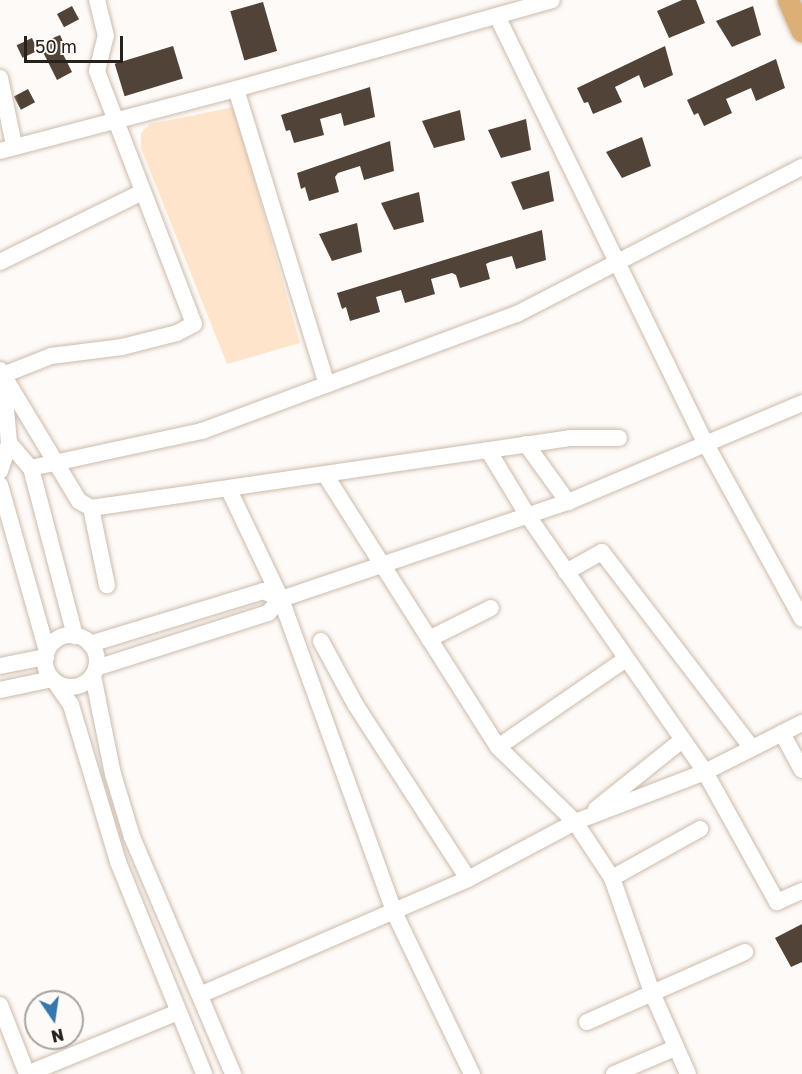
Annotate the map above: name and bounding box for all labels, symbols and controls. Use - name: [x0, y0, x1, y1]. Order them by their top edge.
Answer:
- scale bar: [27, 24, 126, 62]
- text: 50 m: [35, 35, 77, 57]
- north arrow: [24, 990, 84, 1050]
- text: N: [49, 1024, 66, 1047]

